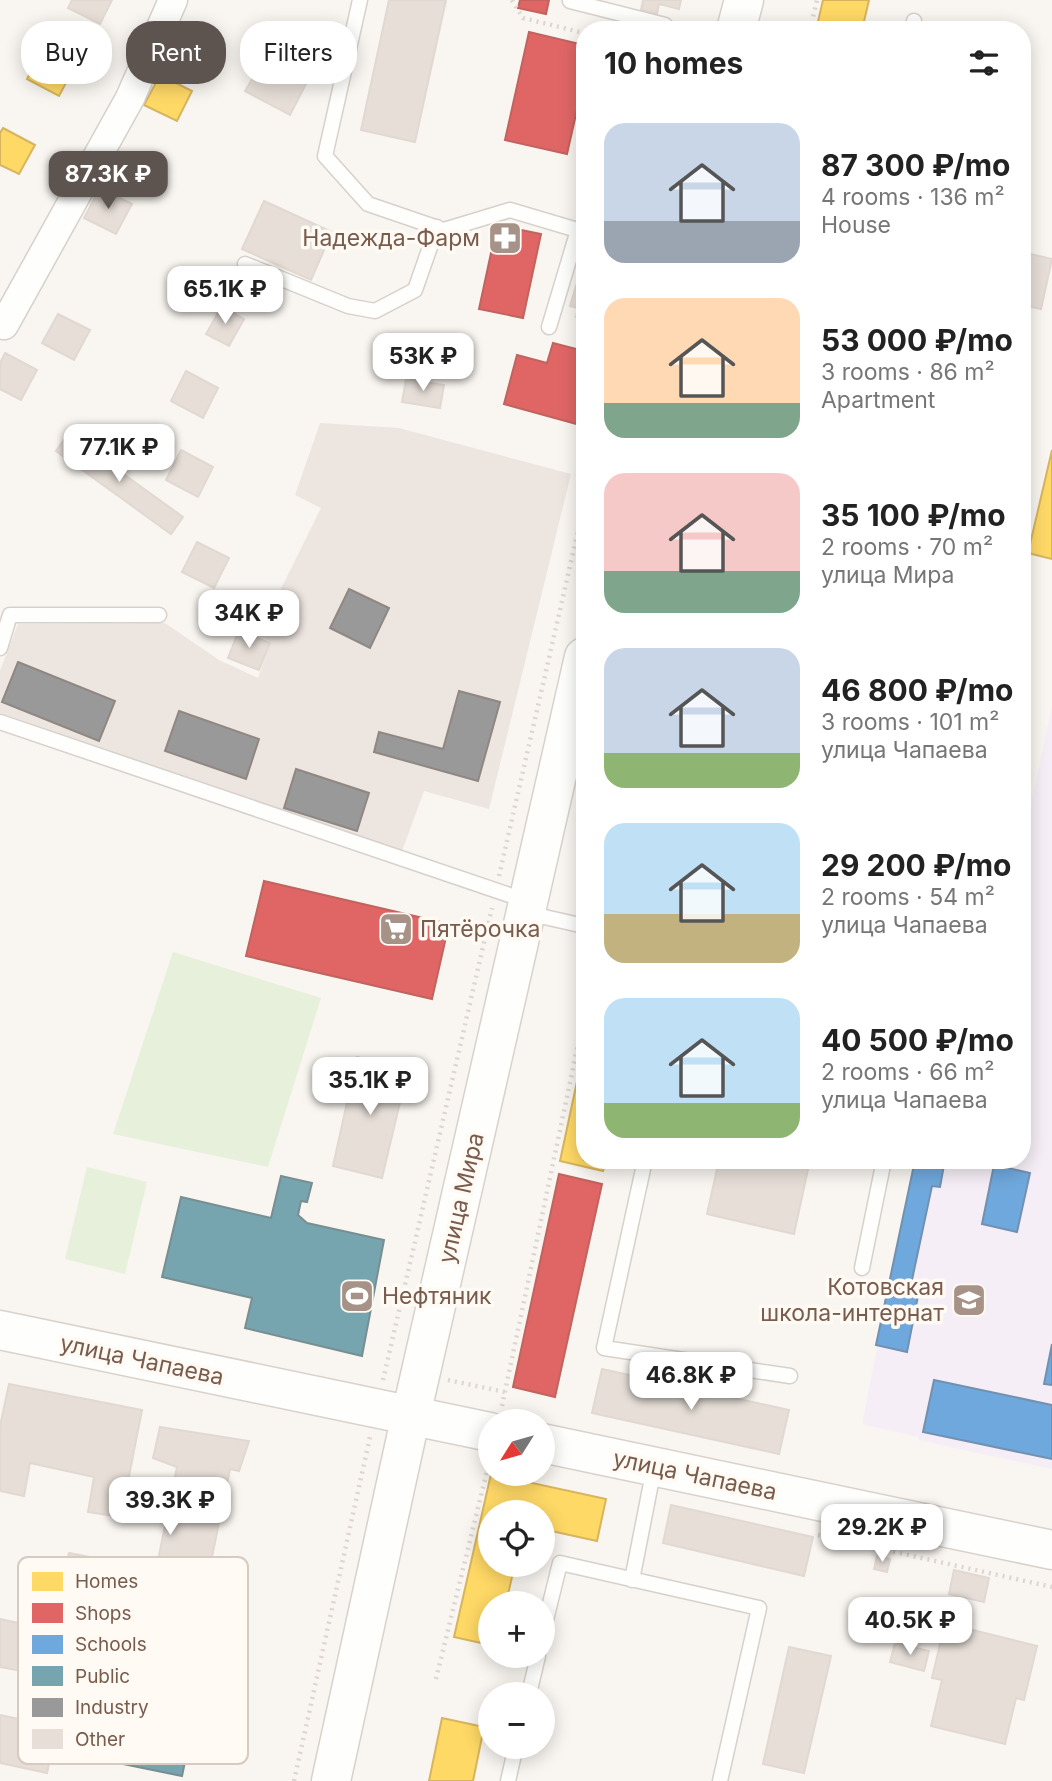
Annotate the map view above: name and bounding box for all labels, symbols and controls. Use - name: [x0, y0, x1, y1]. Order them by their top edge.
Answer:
- chip: Buy: [21, 21, 112, 84]
- chip: Rent: [126, 21, 226, 84]
- chip: Filters: [240, 21, 357, 84]
- icon: filters: [965, 44, 1003, 82]
- text: 10 homes: [604, 45, 743, 81]
- text: 87 300 ₽/mo: [821, 147, 1011, 183]
- icon: home: [660, 151, 744, 235]
- pin: 87.3K ₽: [43, 152, 173, 211]
- text: 87.3K ₽: [65, 160, 151, 188]
- text: 4 rooms · 136 m²: [821, 183, 1005, 211]
- text: House: [821, 211, 891, 239]
- pharmacy icon: Надежда-Фарм: [486, 219, 524, 257]
- place label: Надежда-Фарм: [302, 224, 480, 252]
- pin: 65.1K ₽: [160, 266, 290, 326]
- text: 65.1K ₽: [183, 275, 267, 303]
- text: 53 000 ₽/mo: [821, 322, 1013, 358]
- icon: home: [660, 326, 744, 410]
- pin: 53K ₽: [374, 334, 472, 393]
- text: 53K ₽: [389, 342, 457, 370]
- text: 3 rooms · 86 m²: [821, 358, 995, 386]
- text: Apartment: [821, 386, 935, 414]
- pin: 77.1K ₽: [54, 424, 184, 484]
- text: 77.1K ₽: [80, 433, 158, 461]
- text: 35 100 ₽/mo: [821, 497, 1006, 533]
- icon: home: [660, 501, 744, 585]
- text: 2 rooms · 70 m²: [821, 533, 993, 561]
- text: улица Мира: [821, 561, 954, 589]
- pin: 34K ₽: [200, 590, 298, 650]
- text: 34K ₽: [214, 599, 284, 627]
- text: 46 800 ₽/mo: [821, 672, 1013, 708]
- icon: home: [660, 676, 744, 760]
- text: 3 rooms · 101 m²: [821, 708, 999, 736]
- text: улица Чапаева: [821, 736, 988, 764]
- text: 29 200 ₽/mo: [821, 847, 1011, 883]
- icon: home: [660, 851, 744, 935]
- text: 2 rooms · 54 m²: [821, 883, 995, 911]
- supermarket icon: Пятёрочка: [377, 910, 415, 948]
- text: улица Чапаева: [821, 911, 988, 939]
- place label: Пятёрочка: [420, 915, 540, 943]
- text: 40 500 ₽/mo: [821, 1022, 1014, 1058]
- icon: home: [660, 1026, 744, 1110]
- pin: 35.1K ₽: [305, 1058, 435, 1117]
- text: 2 rooms · 66 m²: [821, 1058, 995, 1086]
- text: 35.1K ₽: [328, 1066, 412, 1094]
- text: улица Чапаева: [821, 1086, 988, 1114]
- street label: улица Мира: [432, 1130, 490, 1266]
- place label: Котовская школа-интернат: [760, 1273, 944, 1327]
- sports icon: Нефтяник: [338, 1277, 376, 1315]
- school or university icon: Котовская школа-интернат: [950, 1281, 988, 1319]
- place label: Нефтяник: [382, 1282, 492, 1310]
- street label: улица Чапаева: [58, 1329, 226, 1391]
- pin: 46.8K ₽: [626, 1352, 756, 1412]
- text: 46.8K ₽: [646, 1361, 736, 1389]
- north arrow: [478, 1409, 555, 1486]
- map controls: [478, 1409, 555, 1759]
- street label: улица Чапаева: [611, 1444, 779, 1506]
- pin: 39.3K ₽: [105, 1478, 235, 1537]
- text: 39.3K ₽: [125, 1486, 215, 1514]
- button: locate: [478, 1500, 555, 1577]
- pin: 29.2K ₽: [817, 1504, 947, 1564]
- text: 29.2K ₽: [837, 1513, 927, 1541]
- legend: [18, 1557, 248, 1764]
- text: Homes: [75, 1570, 138, 1593]
- button: +: [478, 1591, 555, 1668]
- pin: 40.5K ₽: [845, 1598, 975, 1657]
- text: Shops: [75, 1602, 131, 1625]
- text: 40.5K ₽: [864, 1606, 956, 1634]
- text: Schools: [75, 1633, 147, 1656]
- text: Public: [75, 1665, 130, 1688]
- button: −: [478, 1682, 555, 1759]
- text: Industry: [75, 1696, 149, 1719]
- text: Other: [75, 1728, 125, 1751]

